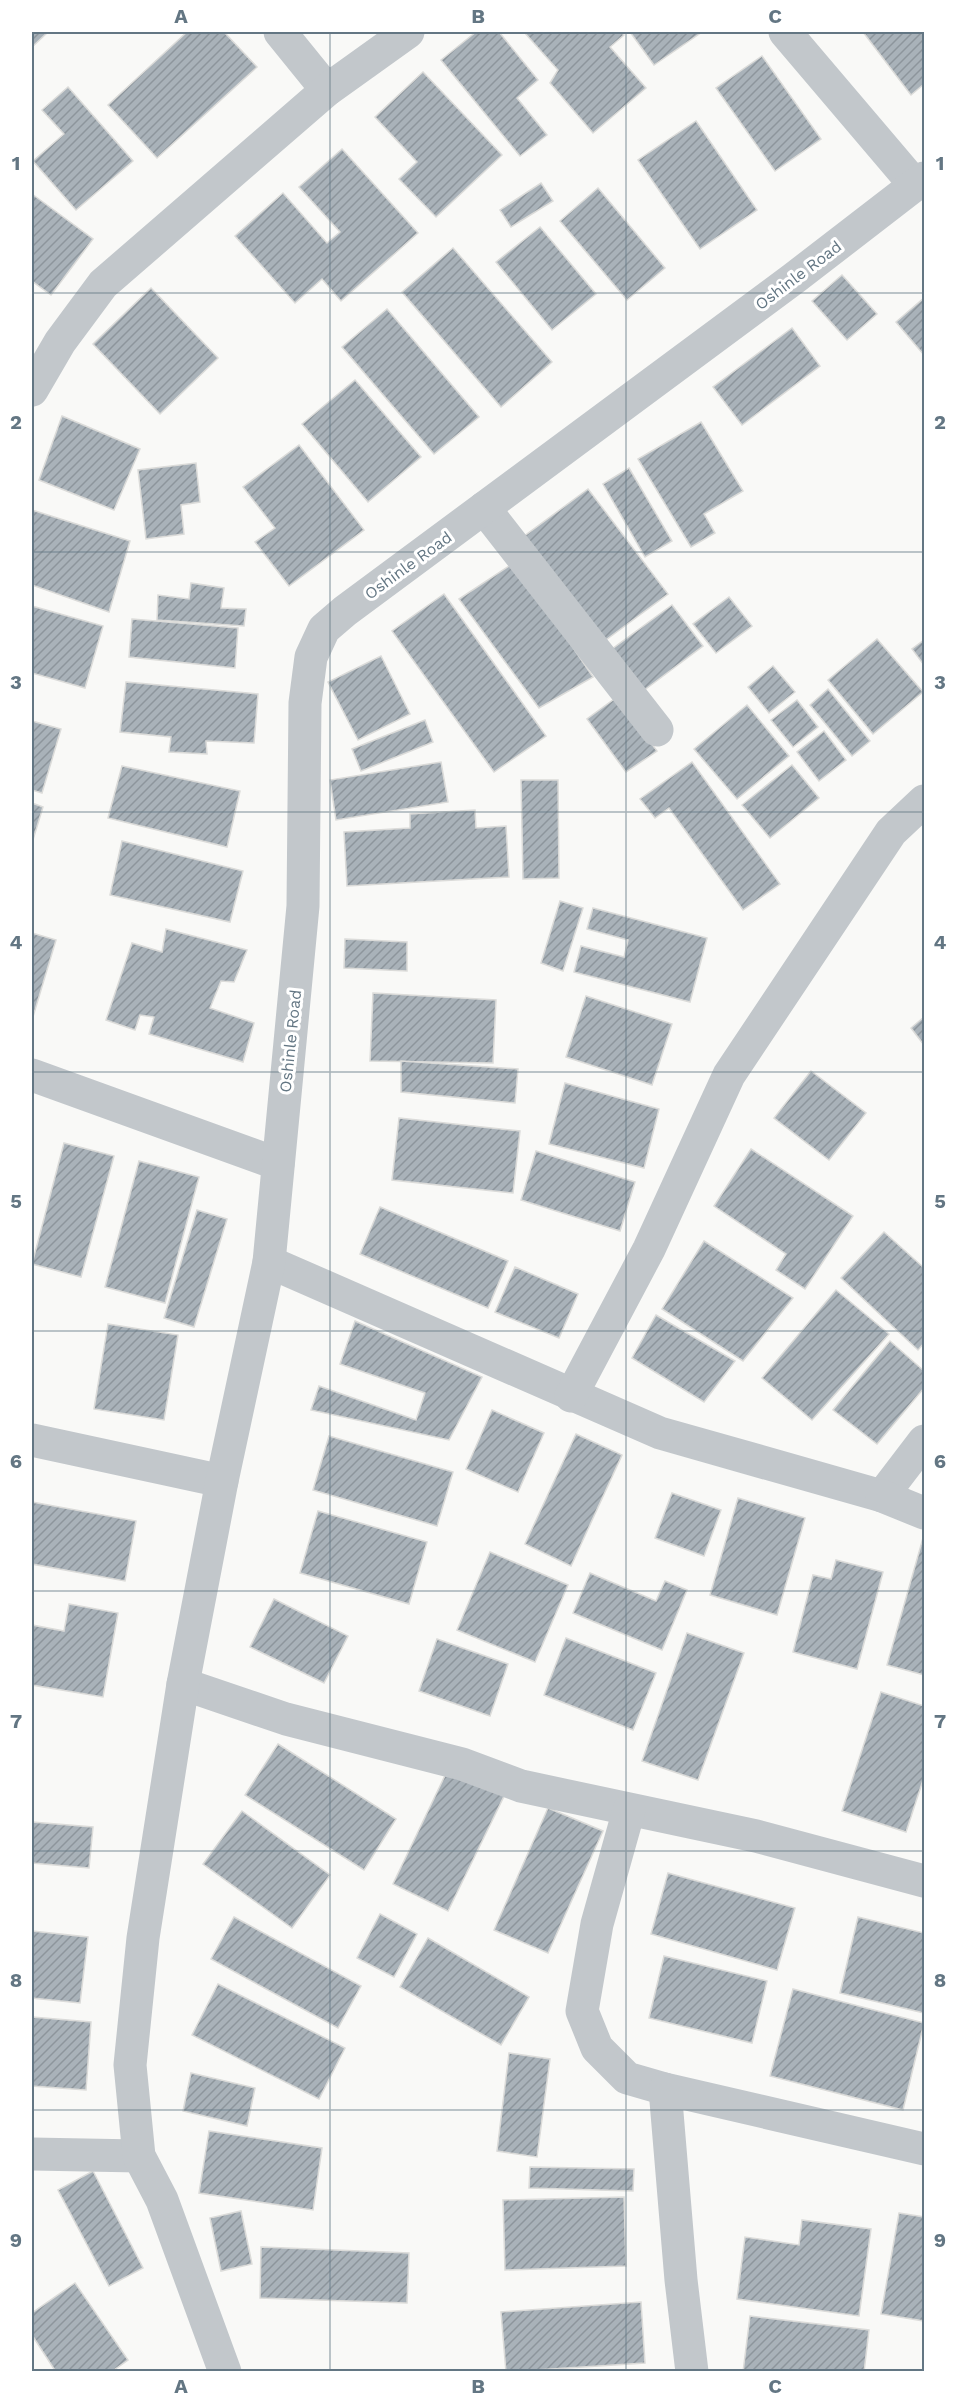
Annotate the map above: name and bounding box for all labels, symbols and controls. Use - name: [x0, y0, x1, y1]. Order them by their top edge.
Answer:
- text: A: [174, 4, 188, 28]
- text: B: [471, 4, 485, 28]
- text: C: [768, 4, 782, 28]
- text: 1: [12, 151, 20, 175]
- text: 1: [936, 151, 944, 175]
- street label: Oshinle Road: [751, 237, 845, 314]
- text: 2: [10, 410, 22, 434]
- text: 2: [934, 410, 946, 434]
- street label: Oshinle Road: [361, 527, 456, 603]
- text: 3: [10, 670, 22, 694]
- text: 3: [934, 670, 946, 694]
- text: 4: [10, 930, 23, 954]
- text: 4: [934, 930, 947, 954]
- street label: Oshinle Road: [276, 989, 305, 1093]
- text: 5: [10, 1189, 22, 1213]
- text: 5: [934, 1189, 946, 1213]
- text: 6: [10, 1449, 22, 1473]
- text: 6: [934, 1449, 946, 1473]
- text: 7: [10, 1709, 22, 1733]
- text: 7: [934, 1709, 946, 1733]
- text: 8: [10, 1968, 22, 1992]
- text: 8: [934, 1968, 946, 1992]
- text: 9: [10, 2228, 22, 2252]
- text: 9: [934, 2228, 946, 2252]
- text: A: [174, 2374, 188, 2398]
- text: B: [471, 2374, 485, 2398]
- text: C: [768, 2374, 782, 2398]

